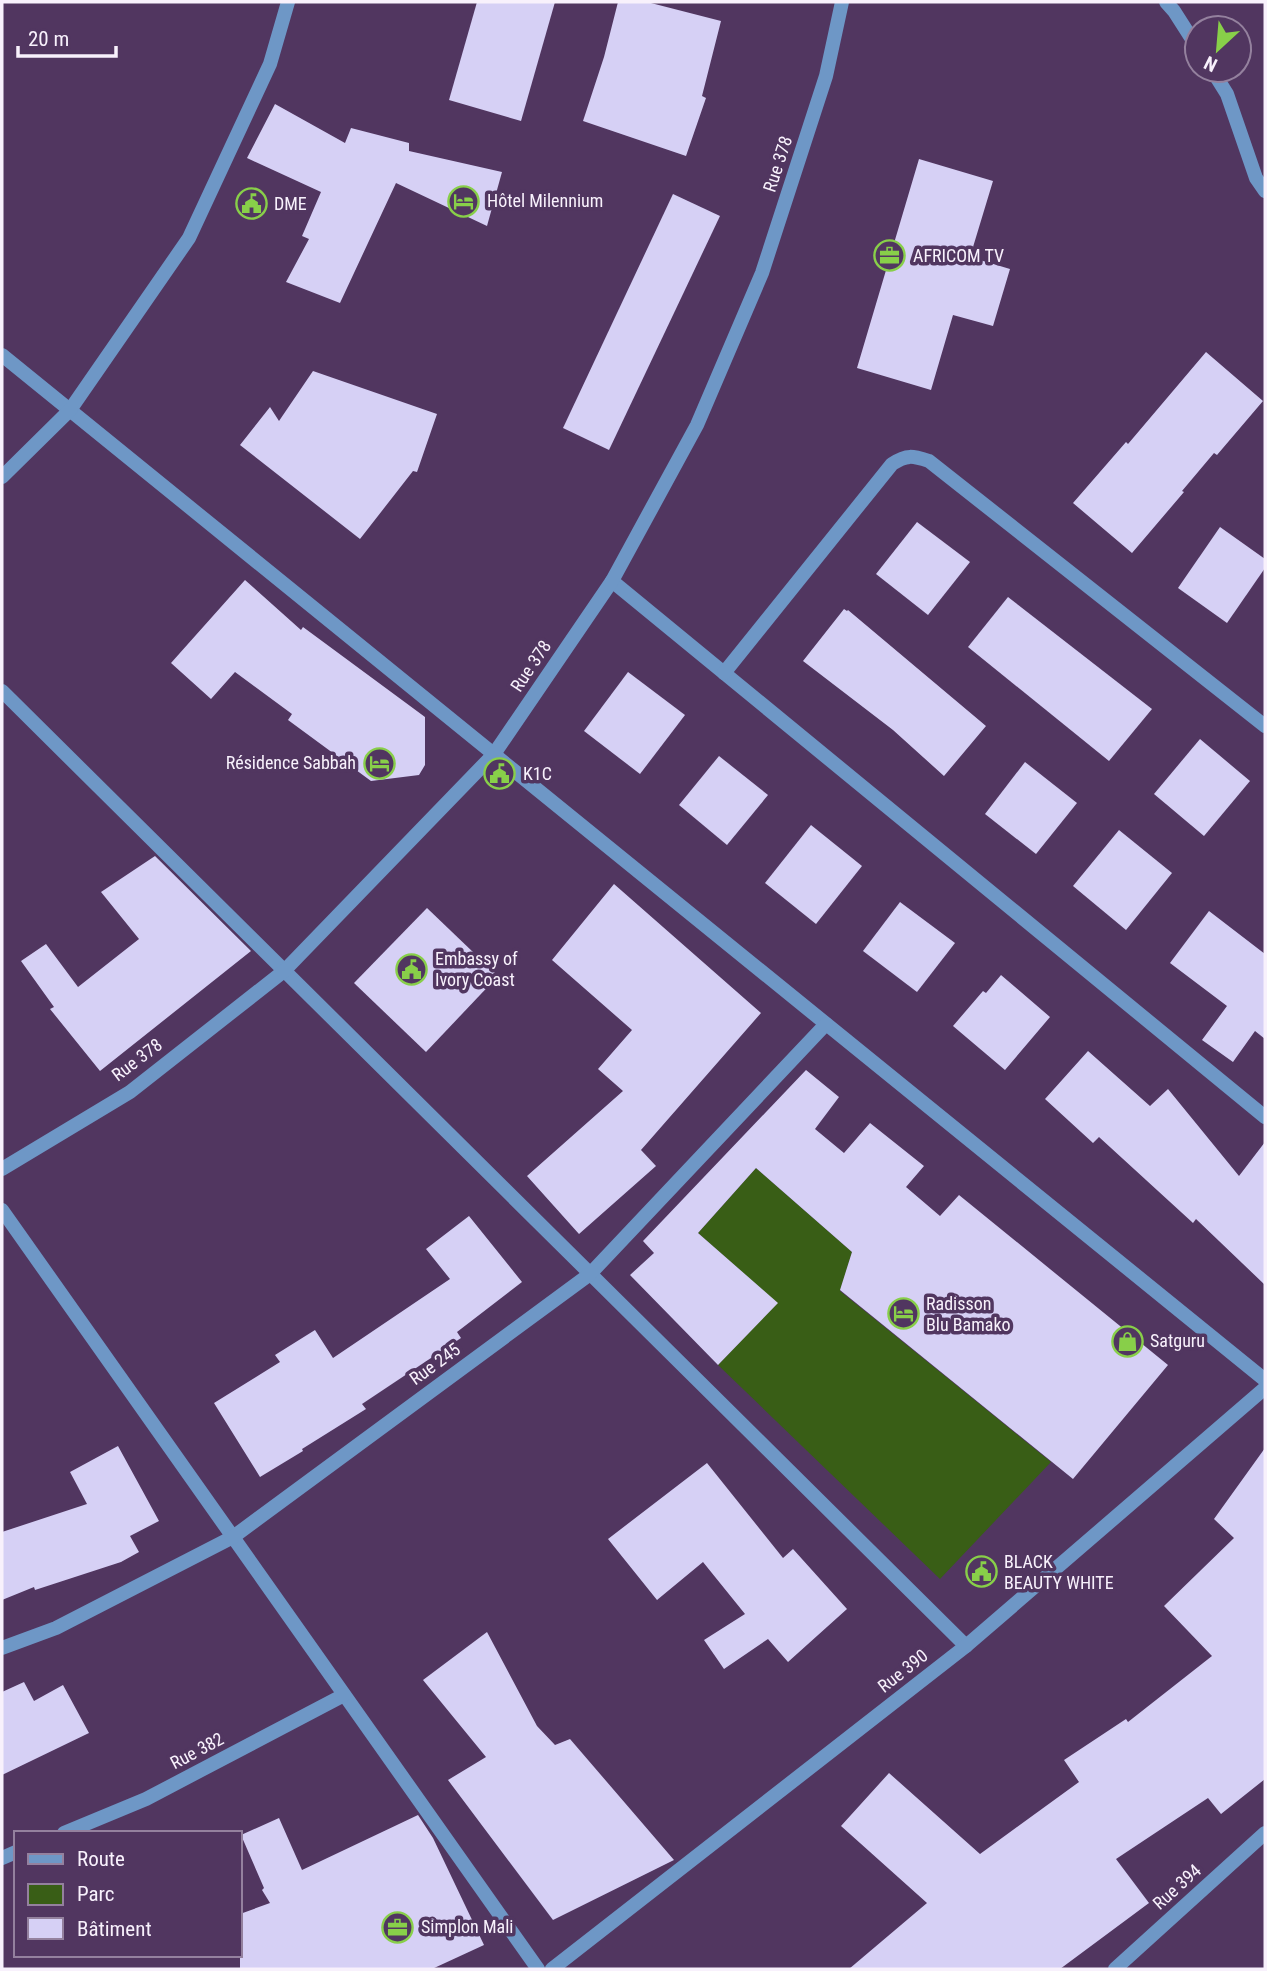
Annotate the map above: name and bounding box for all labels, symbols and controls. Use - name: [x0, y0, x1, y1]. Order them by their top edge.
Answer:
- scale bar: [18, 14, 116, 58]
- north arrow: [1183, 14, 1253, 84]
- text: 20 m: [28, 27, 69, 51]
- text: N: [1200, 51, 1221, 77]
- street label: Rue 378: [759, 133, 796, 194]
- hotel icon: Hôtel Milennium: [447, 184, 481, 218]
- public building icon: DME: [234, 187, 268, 221]
- place label: Hôtel Milennium: [487, 190, 603, 211]
- place label: DME: [274, 193, 307, 214]
- office icon: AFRICOM TV: [873, 239, 907, 273]
- place label: AFRICOM TV: [913, 245, 1004, 266]
- street label: Rue 378: [506, 636, 555, 695]
- hotel icon: Résidence Sabbah: [362, 746, 396, 780]
- place label: Résidence Sabbah: [226, 752, 356, 773]
- public building icon: K1C: [483, 757, 517, 791]
- place label: K1C: [523, 763, 552, 784]
- place label: Embassy of Ivory Coast: [435, 948, 518, 990]
- public building icon: Embassy of Ivory Coast: [395, 952, 429, 986]
- street label: Rue 378: [107, 1034, 166, 1085]
- place label: Radisson Blu Bamako: [926, 1293, 1011, 1335]
- hotel icon: Radisson Blu Bamako: [886, 1297, 920, 1331]
- shop icon: Satguru: [1110, 1324, 1144, 1358]
- place label: Satguru: [1150, 1330, 1205, 1351]
- street label: Rue 245: [405, 1338, 464, 1389]
- place label: BLACK BEAUTY WHITE: [1004, 1551, 1114, 1593]
- public building icon: BLACK BEAUTY WHITE: [964, 1555, 998, 1589]
- street label: Rue 390: [874, 1645, 932, 1697]
- street label: Rue 382: [166, 1728, 227, 1773]
- legend: [14, 1831, 242, 1957]
- text: Route: [77, 1847, 125, 1871]
- street label: Rue 394: [1148, 1860, 1205, 1914]
- text: Parc: [77, 1882, 115, 1906]
- office icon: Simplon Mali: [381, 1910, 415, 1944]
- place label: Simplon Mali: [421, 1916, 513, 1937]
- text: Bâtiment: [77, 1917, 152, 1941]

